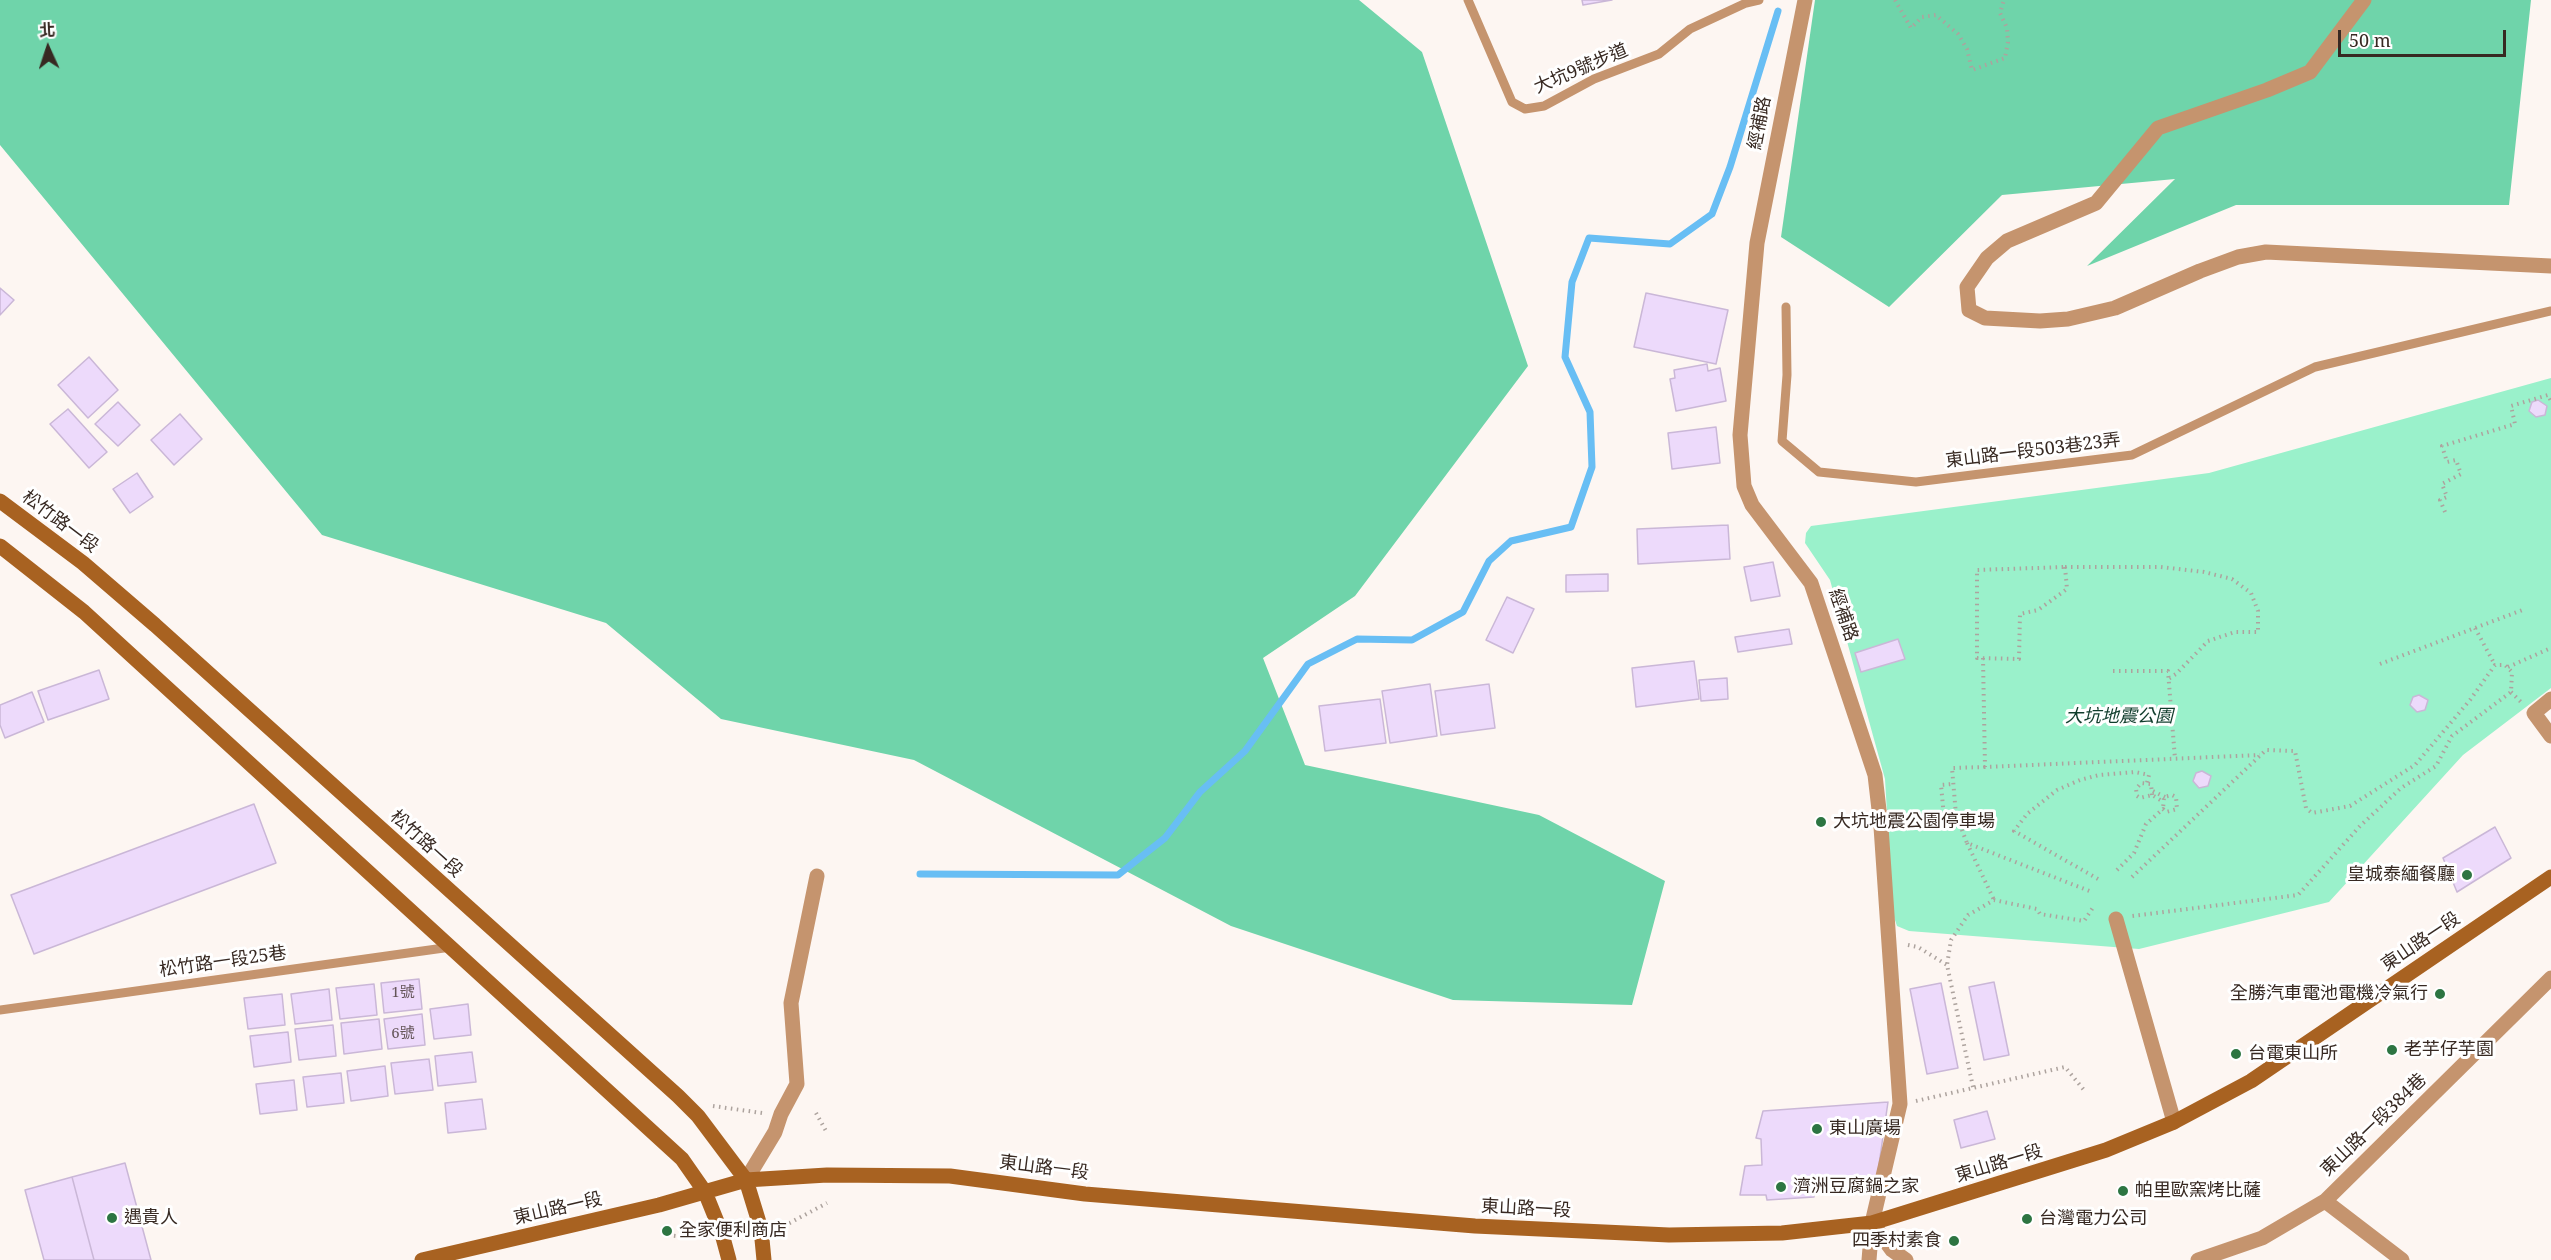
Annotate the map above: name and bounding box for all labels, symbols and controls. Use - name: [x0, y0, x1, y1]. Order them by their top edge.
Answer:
- north arrow: [18, 18, 78, 78]
- scale bar: [2341, 18, 2509, 56]
- text: 北: [38, 19, 56, 41]
- text: 50 m: [2349, 28, 2391, 52]
- street label: 大坑9號步道: [1531, 40, 1631, 98]
- street label: 經補路: [1744, 94, 1776, 152]
- street label: 東山路一段503巷23弄: [1944, 430, 2122, 472]
- street label: 松竹路一段: [18, 486, 102, 558]
- street label: 經補路: [1824, 586, 1862, 644]
- park label: 大坑地震公園: [2065, 706, 2173, 728]
- street label: 松竹路一段: [385, 806, 467, 882]
- place label: 大坑地震公園停車場: [1833, 811, 1995, 833]
- marker: 大坑地震公園停車場: [1814, 815, 1828, 829]
- place label: 皇城泰緬餐廳: [2347, 864, 2455, 886]
- marker: 皇城泰緬餐廳: [2460, 868, 2474, 882]
- street label: 東山路一段: [2378, 908, 2464, 976]
- street label: 松竹路一段25巷: [158, 942, 288, 982]
- place label: 全勝汽車電池電機冷氣行: [2230, 983, 2428, 1005]
- house number: 1號: [391, 984, 415, 1002]
- marker: 全勝汽車電池電機冷氣行: [2433, 987, 2447, 1001]
- house number: 6號: [391, 1025, 415, 1043]
- place label: 老芋仔芋園: [2404, 1039, 2494, 1061]
- place label: 台電東山所: [2248, 1043, 2338, 1065]
- marker: 老芋仔芋園: [2385, 1043, 2399, 1057]
- marker: 台電東山所: [2229, 1047, 2243, 1061]
- street label: 東山路一段384巷: [2317, 1069, 2431, 1181]
- place label: 東山廣場: [1829, 1118, 1901, 1140]
- marker: 東山廣場: [1810, 1122, 1824, 1136]
- street label: 東山路一段: [1953, 1141, 2045, 1187]
- street label: 東山路一段: [998, 1152, 1090, 1184]
- place label: 濟洲豆腐鍋之家: [1793, 1176, 1919, 1198]
- marker: 濟洲豆腐鍋之家: [1774, 1180, 1788, 1194]
- place label: 帕里歐窯烤比薩: [2135, 1180, 2261, 1202]
- marker: 帕里歐窯烤比薩: [2116, 1184, 2130, 1198]
- street label: 東山路一段: [512, 1188, 604, 1230]
- street label: 東山路一段: [1480, 1196, 1572, 1222]
- place label: 遇貴人: [124, 1207, 178, 1229]
- place label: 台灣電力公司: [2039, 1208, 2147, 1230]
- marker: 遇貴人: [105, 1211, 119, 1225]
- marker: 台灣電力公司: [2020, 1212, 2034, 1226]
- place label: 全家便利商店: [679, 1220, 787, 1242]
- marker: 全家便利商店: [660, 1224, 674, 1238]
- place label: 四季村素食: [1852, 1230, 1942, 1252]
- marker: 四季村素食: [1947, 1234, 1961, 1248]

